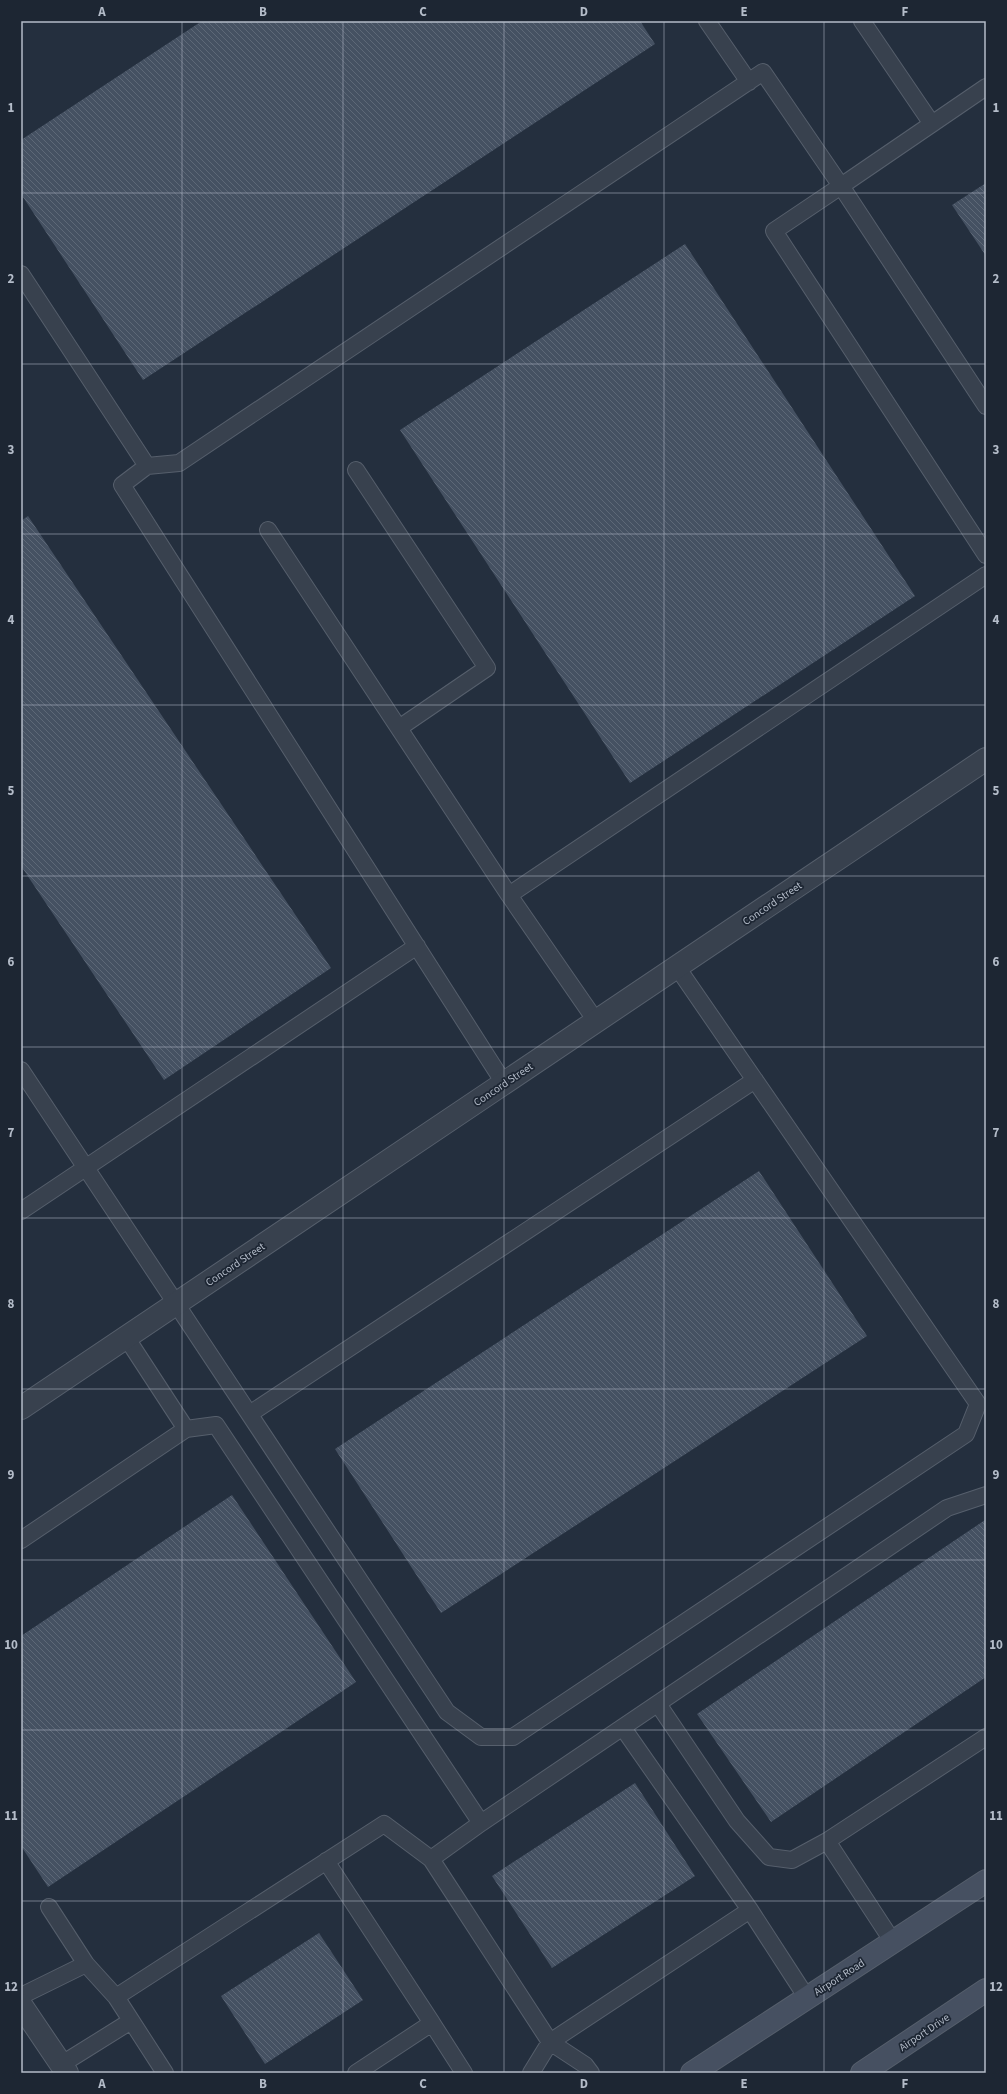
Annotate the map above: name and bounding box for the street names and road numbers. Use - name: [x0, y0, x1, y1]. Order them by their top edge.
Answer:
- street label: Concord Street: [740, 878, 805, 929]
- street label: Concord Street: [471, 1059, 536, 1110]
- street label: Concord Street: [203, 1239, 268, 1290]
- street label: Airport Road: [811, 1955, 868, 1999]
- street label: Airport Drive: [896, 2010, 953, 2055]

